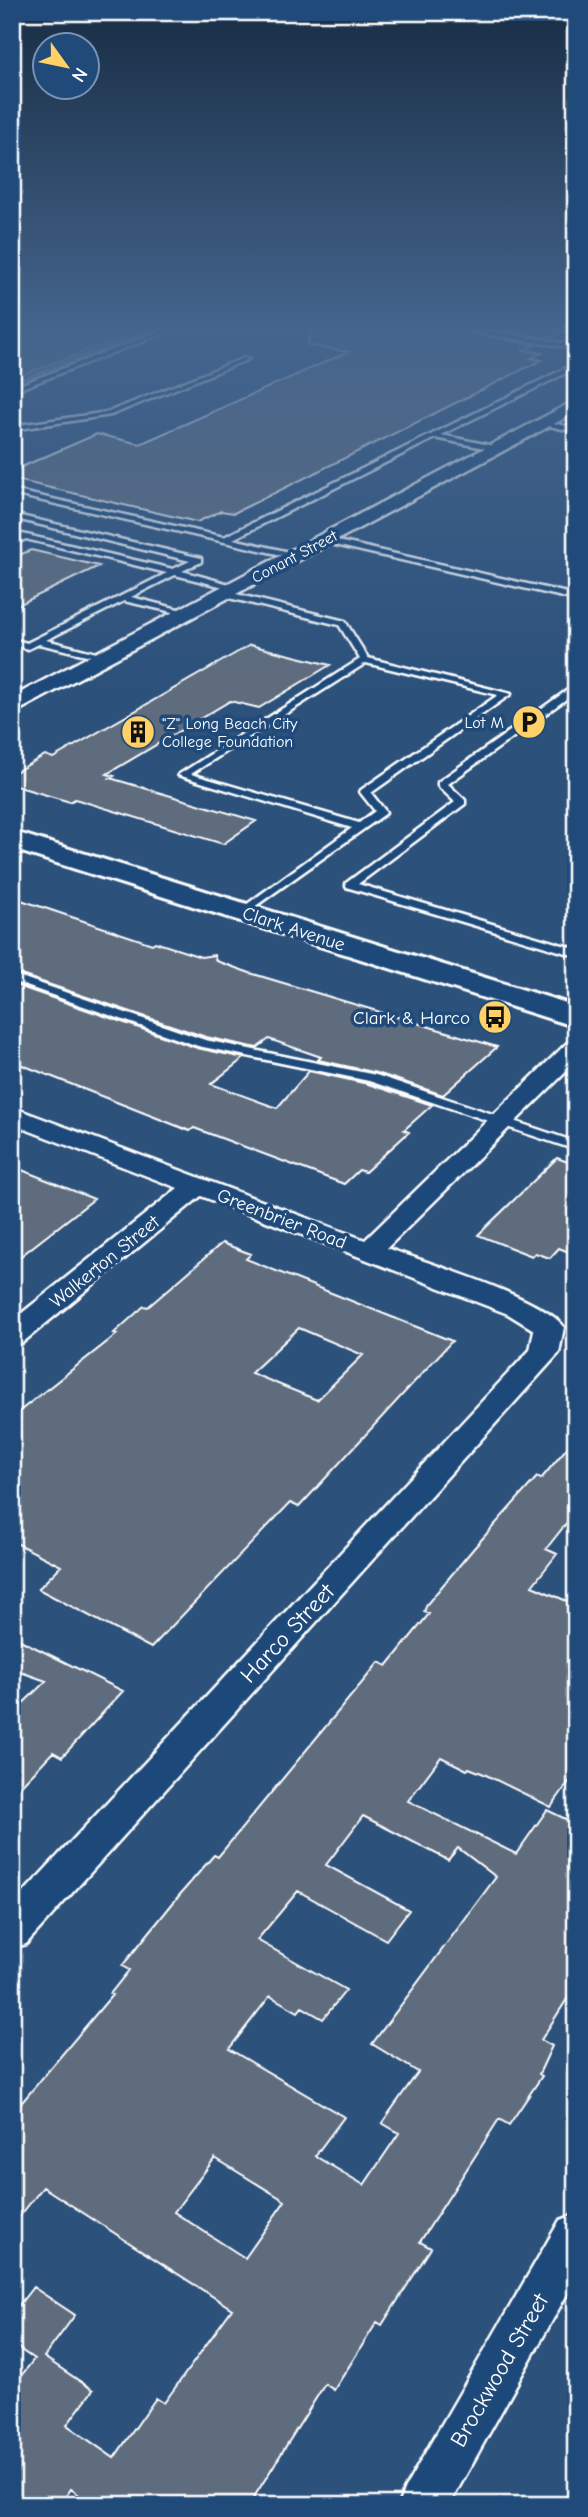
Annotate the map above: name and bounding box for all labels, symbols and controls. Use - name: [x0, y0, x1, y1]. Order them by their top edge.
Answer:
- north arrow: [32, 32, 102, 102]
- text: N: [67, 64, 92, 86]
- street label: Conant Street: [249, 527, 341, 587]
- parking icon: Lot M: [510, 703, 548, 741]
- building icon: "Z" Long Beach City College Foundation: [119, 713, 157, 751]
- place label: Lot M: [465, 714, 504, 732]
- place label: "Z" Long Beach City College Foundation: [162, 715, 298, 751]
- street label: Clark Avenue: [240, 902, 348, 956]
- bus stop icon: Clark & Harco: [476, 998, 514, 1036]
- place label: Clark & Harco: [353, 1007, 470, 1029]
- street label: Greenbrier Road: [214, 1184, 349, 1254]
- street label: Walkerton Street: [45, 1211, 164, 1313]
- street label: Harco Street: [235, 1577, 341, 1688]
- street label: Brockwood Street: [445, 2288, 555, 2452]

